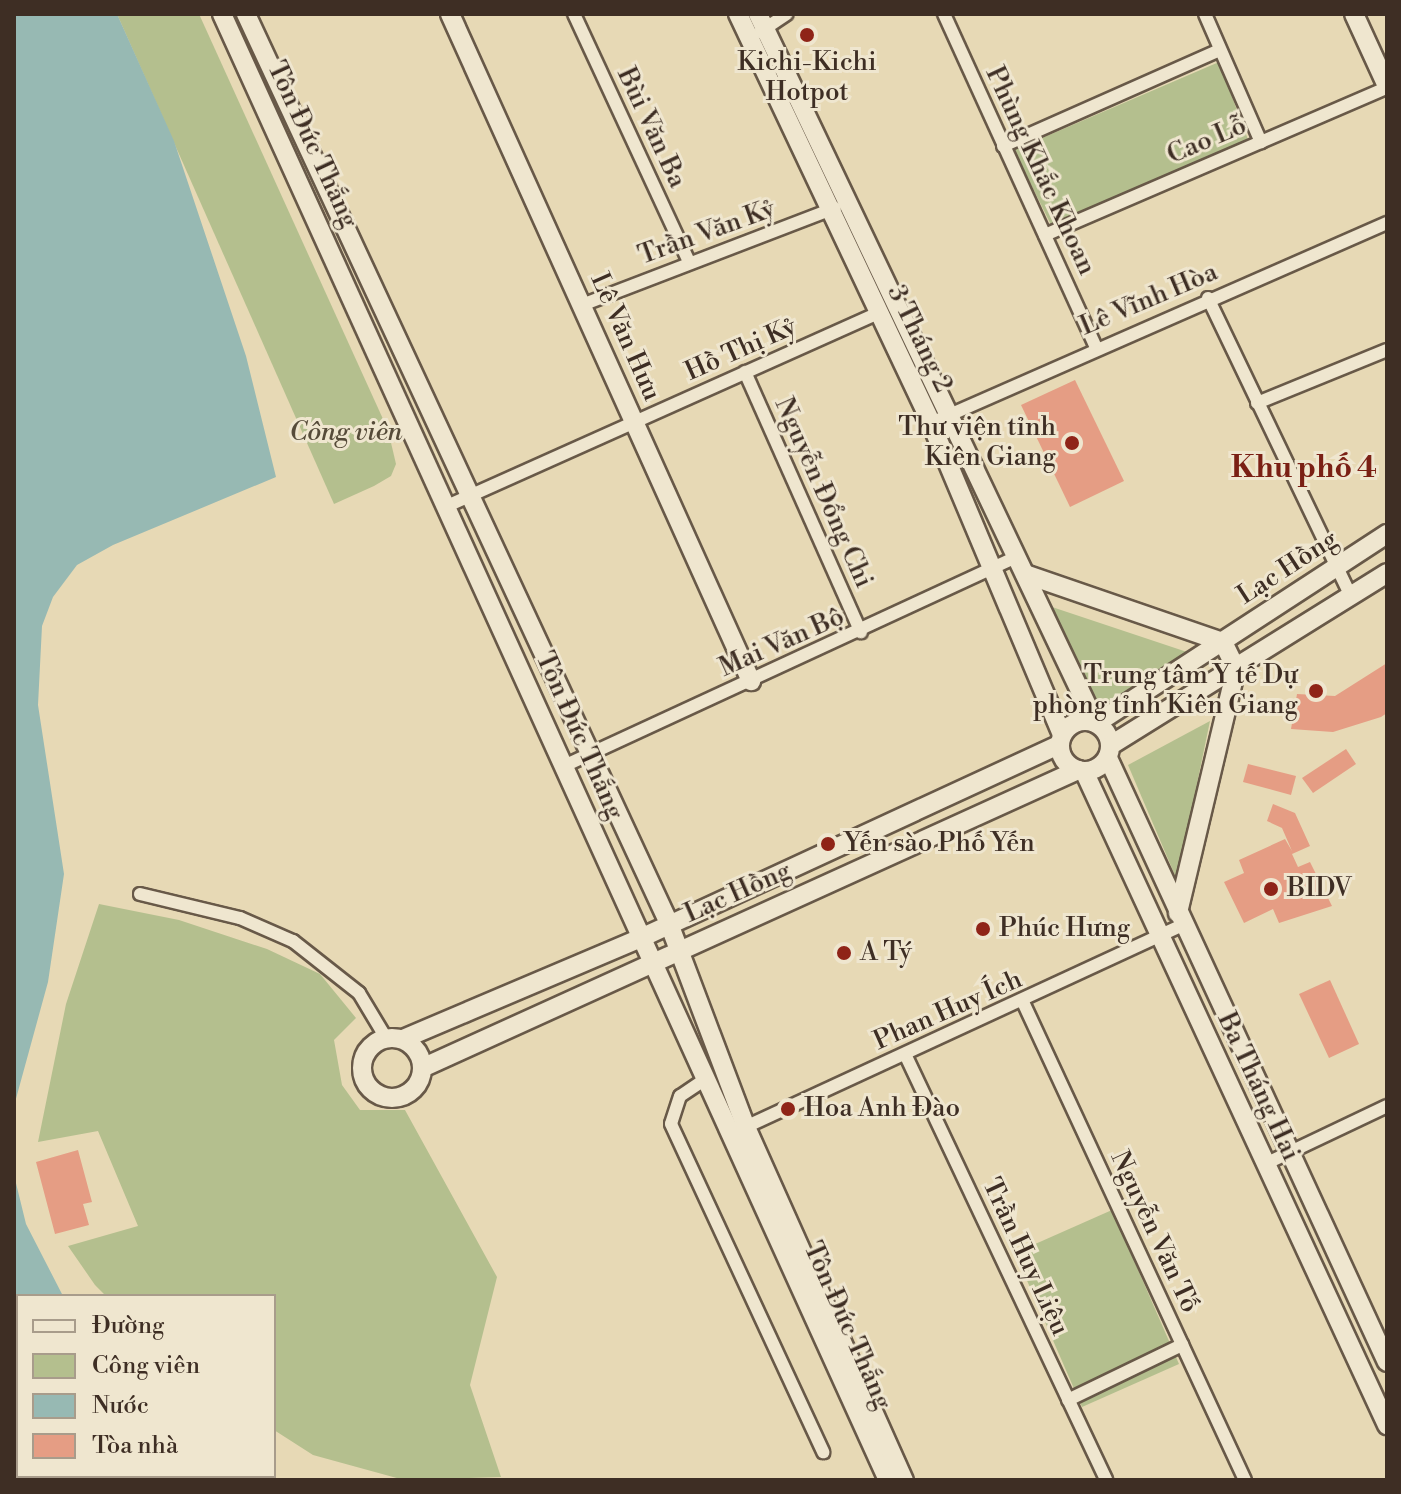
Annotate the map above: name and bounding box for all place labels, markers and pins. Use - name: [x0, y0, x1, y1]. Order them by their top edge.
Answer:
- marker: Kichi-Kichi Hotpot: [798, 26, 816, 44]
- place label: Kichi-Kichi Hotpot: [737, 47, 877, 108]
- place label: Thư viện tỉnh Kiên Giang: [898, 412, 1056, 474]
- marker: Thư viện tỉnh Kiên Giang: [1063, 434, 1081, 452]
- place label: Trung tâm Y tế Dự phòng tỉnh Kiên Giang: [1033, 660, 1298, 722]
- marker: Trung tâm Y tế Dự phòng tỉnh Kiên Giang: [1305, 680, 1327, 702]
- place label: Yến sào Phố Yến: [844, 828, 1035, 860]
- marker: Yến sào Phố Yến: [819, 835, 837, 853]
- place label: BIDV: [1287, 873, 1352, 905]
- marker: BIDV: [1262, 880, 1280, 898]
- place label: Phúc Hưng: [999, 913, 1130, 945]
- marker: Phúc Hưng: [974, 920, 992, 938]
- place label: A Tý: [860, 937, 912, 969]
- marker: A Tý: [835, 944, 853, 962]
- place label: Hoa Anh Đào: [804, 1093, 960, 1125]
- marker: Hoa Anh Đào: [779, 1100, 797, 1118]

